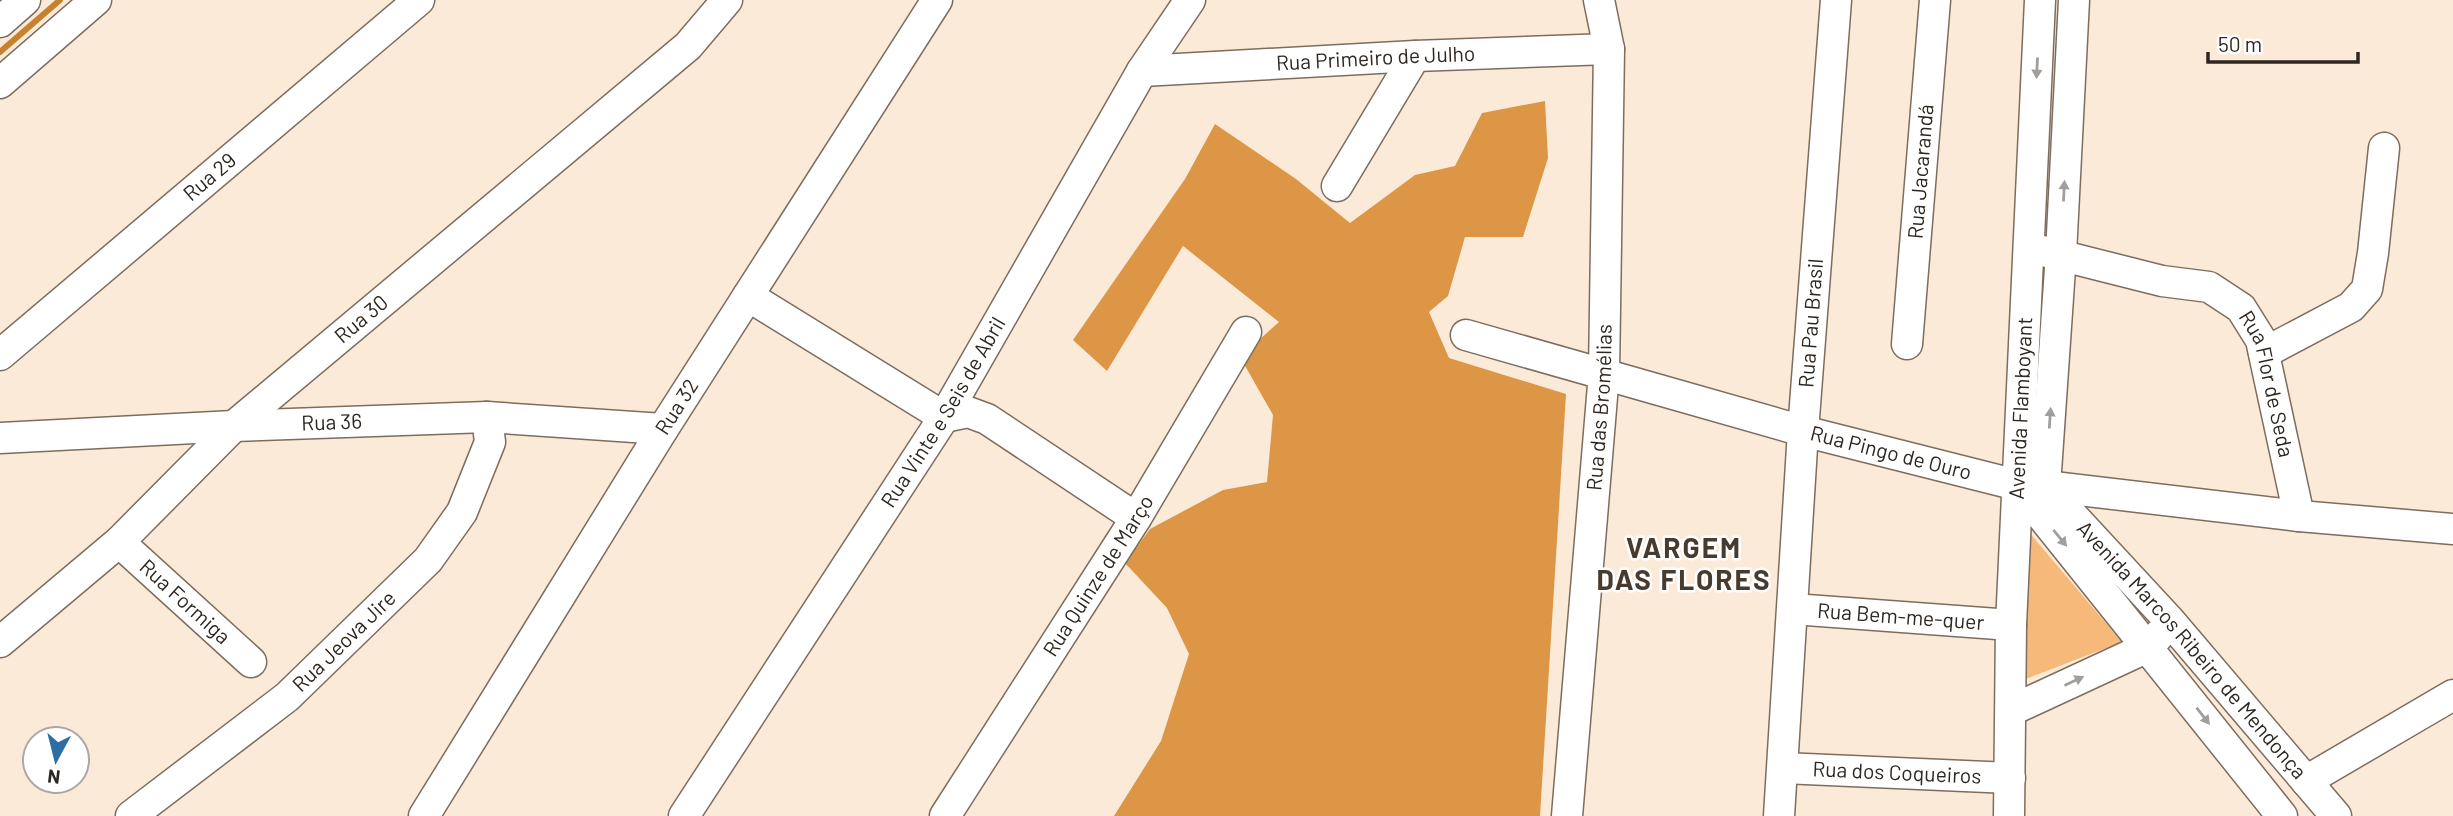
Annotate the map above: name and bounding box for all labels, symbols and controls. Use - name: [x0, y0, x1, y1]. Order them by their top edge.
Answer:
- scale bar: [2208, 21, 2358, 65]
- text: 50 m: [2218, 31, 2262, 56]
- street label: Rua Primeiro de Julho: [1275, 40, 1476, 75]
- one-way arrow: [2031, 57, 2042, 79]
- street label: Rua Jacarandá: [1902, 103, 1937, 240]
- street label: Rua 29: [177, 147, 240, 205]
- one-way arrow: [2059, 179, 2070, 201]
- street label: Rua Pau Brasil: [1792, 257, 1827, 388]
- street label: Rua 30: [329, 289, 392, 348]
- street label: Rua Flor de Seda: [2235, 305, 2300, 459]
- street label: Rua Vinte e Seis de Abril: [875, 312, 1010, 511]
- street label: Avenida Flamboyant: [2003, 316, 2036, 500]
- street label: Rua das Bromélias: [1580, 324, 1616, 492]
- street label: Rua 32: [649, 374, 703, 439]
- one-way arrow: [2045, 406, 2056, 428]
- street label: Rua 36: [301, 407, 362, 435]
- street label: Rua Pingo de Ouro: [1808, 419, 1974, 484]
- street label: Rua Quinze de Março: [1037, 490, 1158, 660]
- street label: Avenida Marcos Ribeiro de Mendonça: [2073, 515, 2313, 783]
- one-way arrow: [2053, 529, 2068, 547]
- district label: VARGEM DAS FLORES: [1596, 530, 1772, 596]
- street label: Rua Formiga: [135, 553, 236, 648]
- street label: Rua Jeova Jire: [286, 585, 400, 696]
- street label: Rua Bem-me-quer: [1816, 597, 1986, 634]
- one-way arrow: [2063, 675, 2084, 686]
- one-way arrow: [2195, 707, 2210, 724]
- north arrow: [21, 725, 91, 795]
- street label: Rua dos Coqueiros: [1812, 755, 1982, 788]
- text: N: [46, 765, 62, 790]

